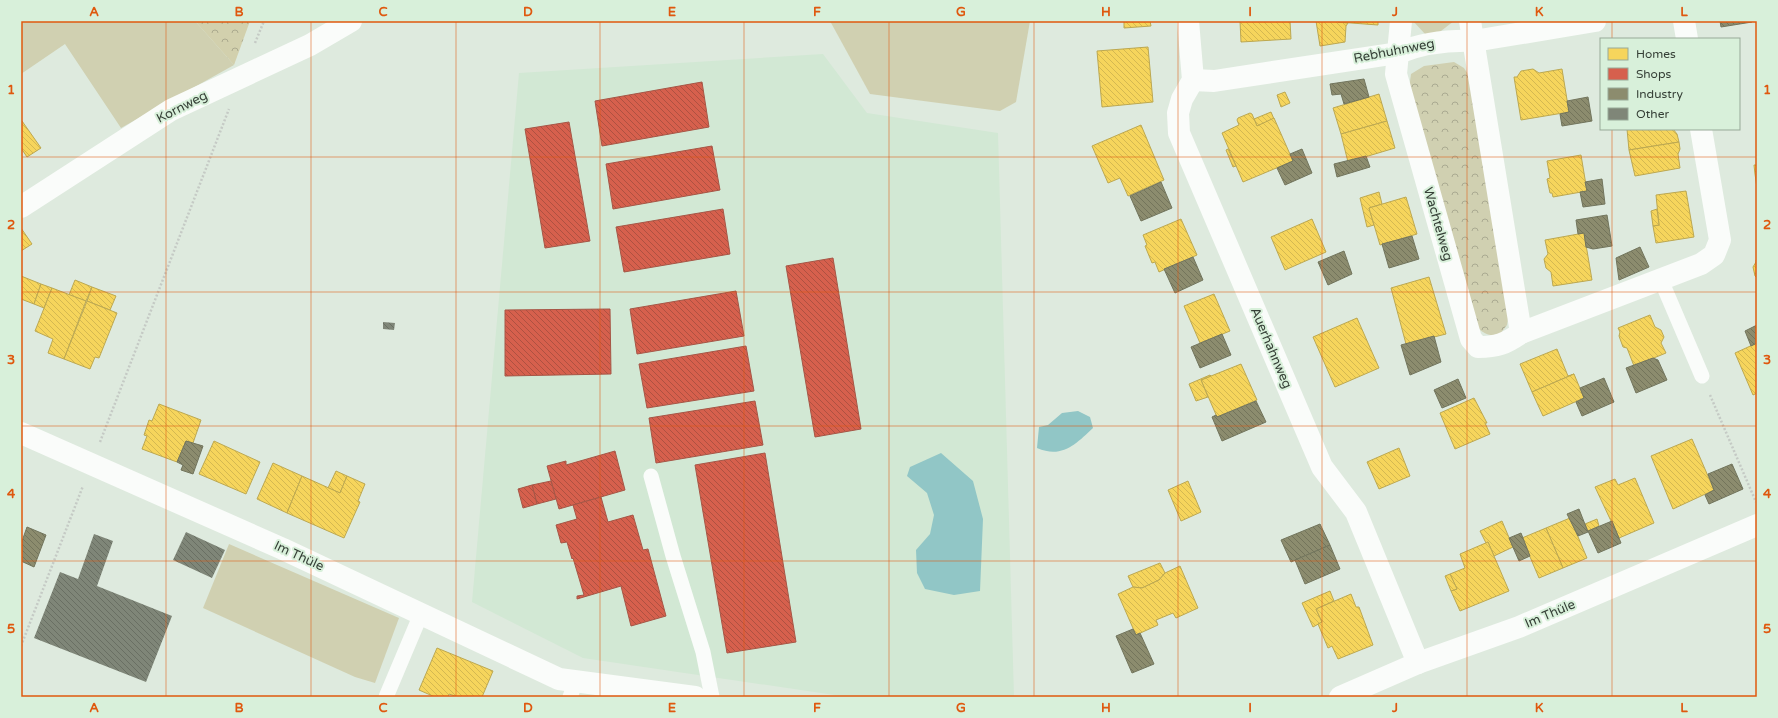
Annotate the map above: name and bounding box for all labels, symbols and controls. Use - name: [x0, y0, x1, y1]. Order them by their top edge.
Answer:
- text: A: [89, 4, 99, 20]
- text: B: [234, 4, 244, 20]
- text: C: [378, 4, 388, 20]
- text: D: [523, 4, 533, 20]
- text: E: [668, 4, 676, 20]
- text: F: [813, 4, 821, 20]
- text: G: [956, 4, 966, 20]
- text: H: [1101, 4, 1111, 20]
- text: I: [1248, 4, 1252, 20]
- text: J: [1391, 4, 1398, 20]
- text: K: [1535, 4, 1544, 20]
- text: L: [1680, 4, 1688, 20]
- street label: Rebhuhnweg: [1352, 35, 1436, 67]
- legend: [1600, 38, 1740, 130]
- text: Homes: [1636, 47, 1676, 61]
- text: Shops: [1636, 67, 1671, 81]
- text: 1: [7, 82, 15, 98]
- text: 1: [1763, 82, 1771, 98]
- street label: Kornweg: [154, 87, 210, 127]
- text: Industry: [1636, 87, 1683, 101]
- text: Other: [1636, 107, 1669, 121]
- street label: Wachtelweg: [1420, 185, 1456, 263]
- text: 2: [7, 217, 15, 233]
- text: 2: [1763, 217, 1771, 233]
- street label: Auerhahnweg: [1247, 305, 1295, 391]
- text: 3: [7, 352, 15, 368]
- text: 3: [1763, 352, 1771, 368]
- text: 4: [7, 486, 16, 502]
- text: 4: [1763, 486, 1772, 502]
- street label: Im Thüle: [272, 538, 326, 574]
- street label: Im Thüle: [1522, 596, 1578, 632]
- text: 5: [7, 621, 15, 637]
- text: 5: [1763, 621, 1771, 637]
- text: A: [89, 700, 99, 716]
- text: B: [234, 700, 244, 716]
- text: C: [378, 700, 388, 716]
- text: D: [523, 700, 533, 716]
- text: E: [668, 700, 676, 716]
- text: F: [813, 700, 821, 716]
- text: G: [956, 700, 966, 716]
- text: H: [1101, 700, 1111, 716]
- text: I: [1248, 700, 1252, 716]
- text: J: [1391, 700, 1398, 716]
- text: K: [1535, 700, 1544, 716]
- text: L: [1680, 700, 1688, 716]

